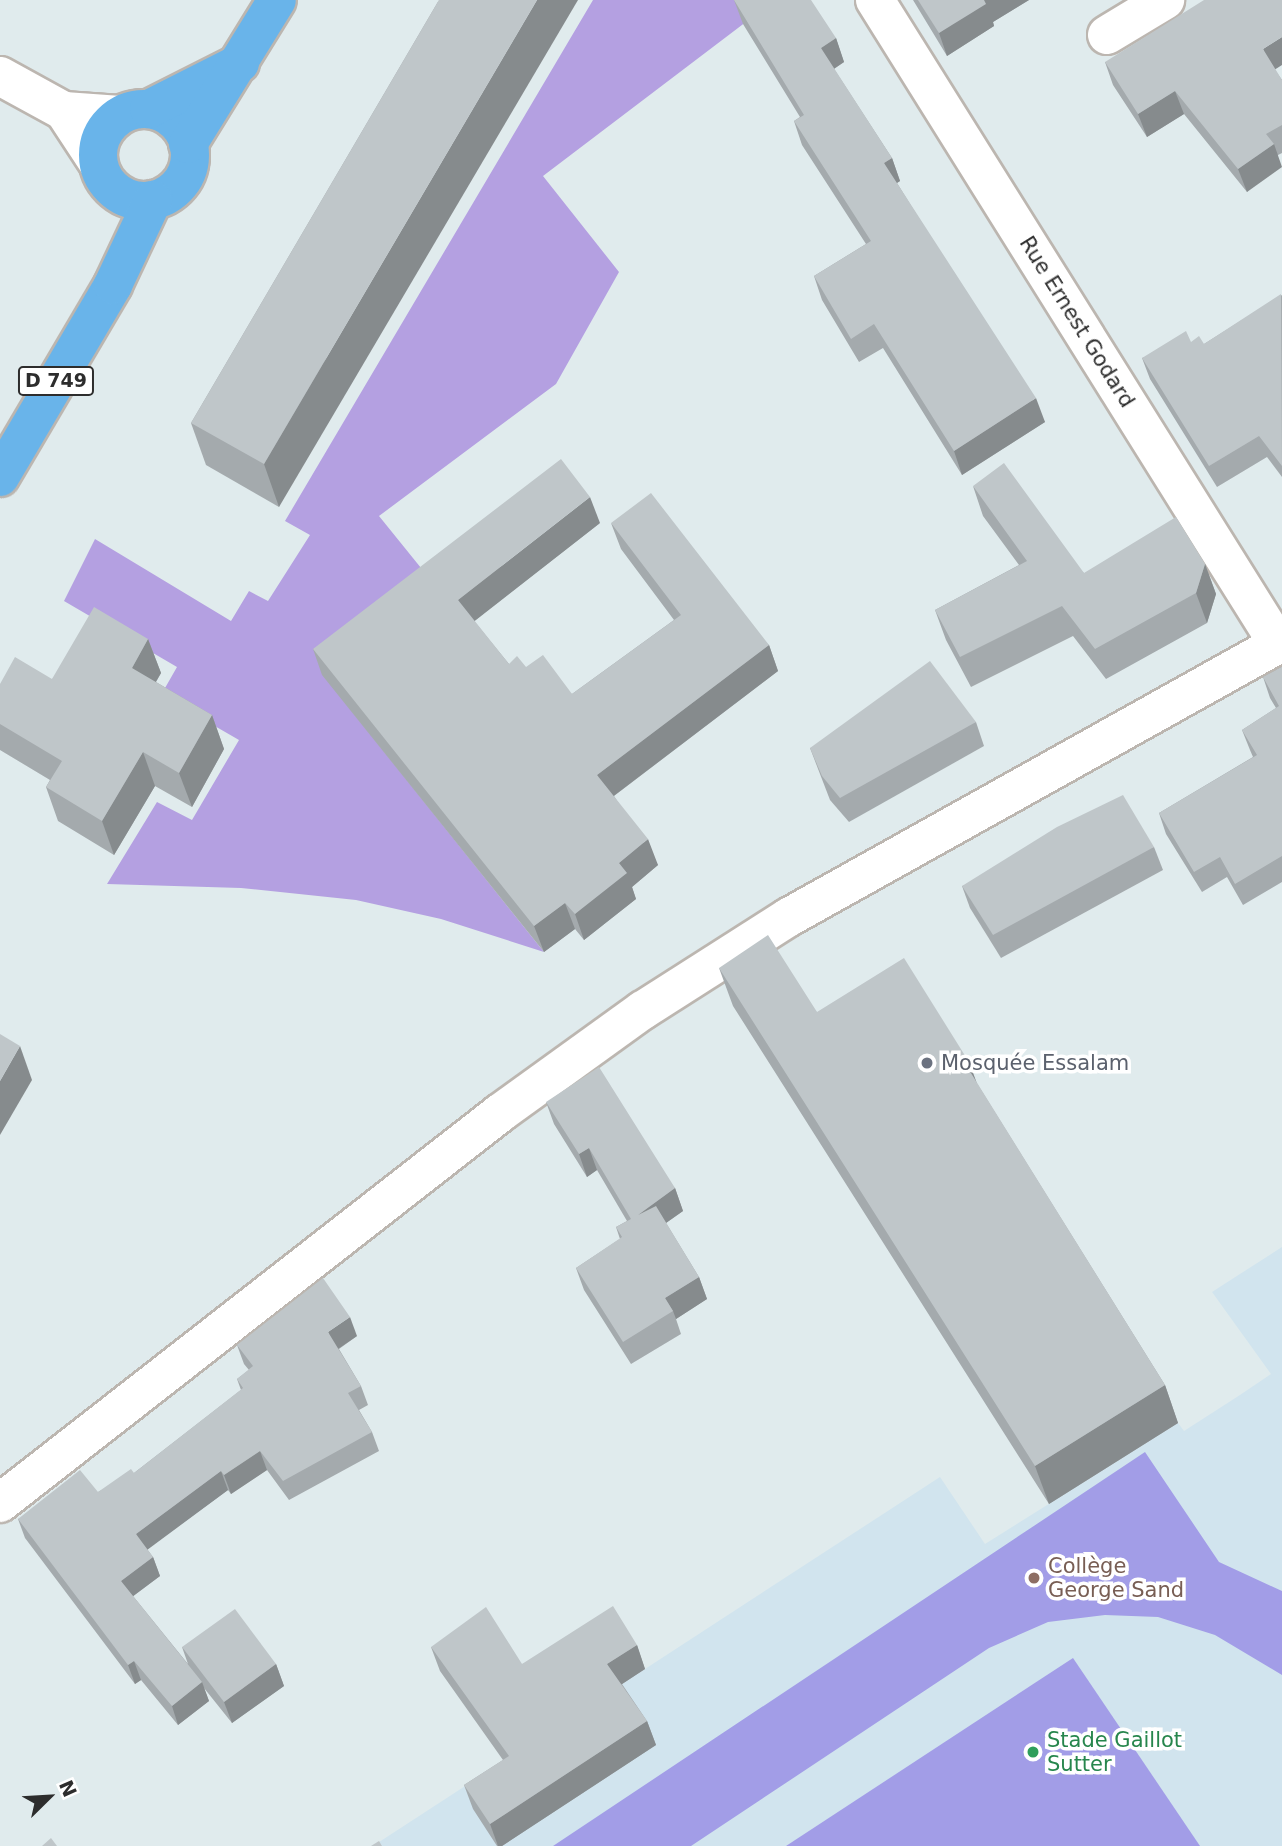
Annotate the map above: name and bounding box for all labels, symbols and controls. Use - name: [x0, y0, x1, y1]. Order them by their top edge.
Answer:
- street label: Rue Ernest Godard: [1014, 232, 1140, 412]
- road number: D 749: [18, 366, 94, 396]
- place label: Mosquée Essalam: [941, 1050, 1129, 1076]
- marker: Mosquée Essalam: [919, 1055, 935, 1071]
- place label: Collège George Sand: [1048, 1553, 1184, 1603]
- marker: Collège George Sand: [1026, 1570, 1042, 1586]
- place label: Stade Gaillot Sutter: [1047, 1727, 1182, 1777]
- marker: Stade Gaillot Sutter: [1025, 1744, 1041, 1760]
- north arrow: [14, 1762, 84, 1832]
- text: N: [55, 1777, 81, 1800]

